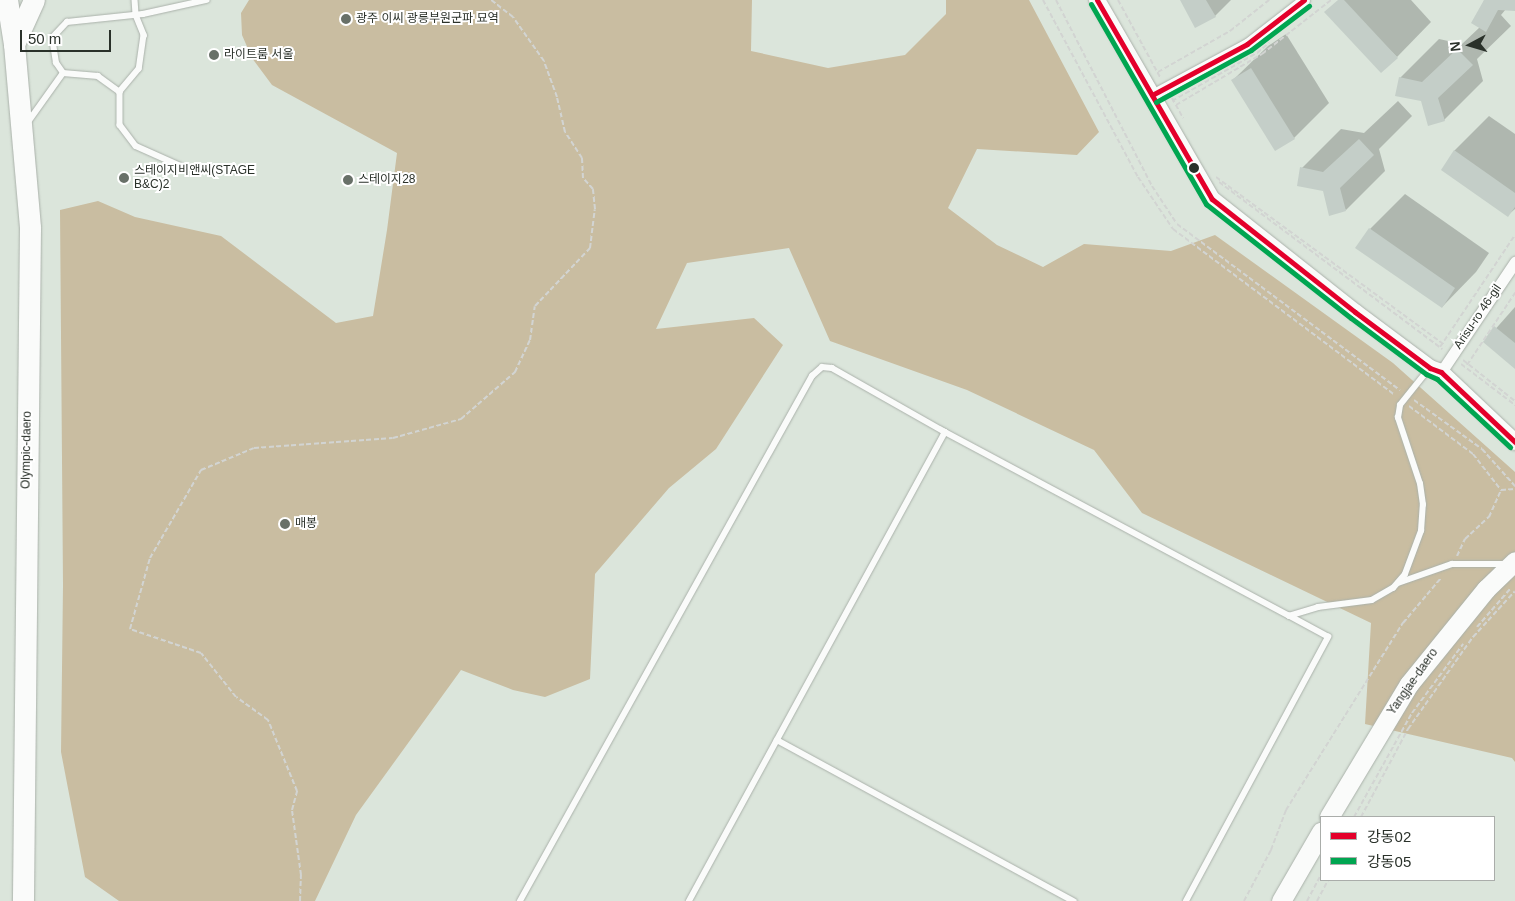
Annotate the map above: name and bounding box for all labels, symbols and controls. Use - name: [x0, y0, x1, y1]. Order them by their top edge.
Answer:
- place label: 광주 이씨 광릉부원군파 묘역: [356, 12, 498, 26]
- marker: 광주 이씨 광릉부원군파 묘역: [340, 13, 352, 25]
- scale bar: [22, 20, 114, 52]
- north arrow: [1445, 20, 1495, 70]
- text: 50 m: [28, 30, 61, 47]
- text: N: [1447, 41, 1464, 52]
- place label: 라이트룸 서울: [224, 48, 294, 62]
- marker: 라이트룸 서울: [208, 49, 220, 61]
- unlabelled marker: [1189, 163, 1199, 173]
- place label: 스테이지비앤씨(STAGE B&C)2: [134, 164, 255, 192]
- marker: 스테이지비앤씨(STAGE B&C)2: [118, 172, 130, 184]
- place label: 스테이지28: [358, 173, 416, 187]
- marker: 스테이지28: [342, 174, 354, 186]
- street label: Arisu-ro 46-gil: [1451, 282, 1505, 352]
- street label: Olympic-daero: [19, 411, 35, 489]
- place label: 매봉: [295, 517, 317, 531]
- marker: 매봉: [279, 518, 291, 530]
- street label: Yangjae-daero: [1385, 646, 1441, 718]
- legend: [1320, 816, 1495, 881]
- text: 강동02: [1367, 828, 1411, 845]
- text: 강동05: [1367, 853, 1411, 870]

